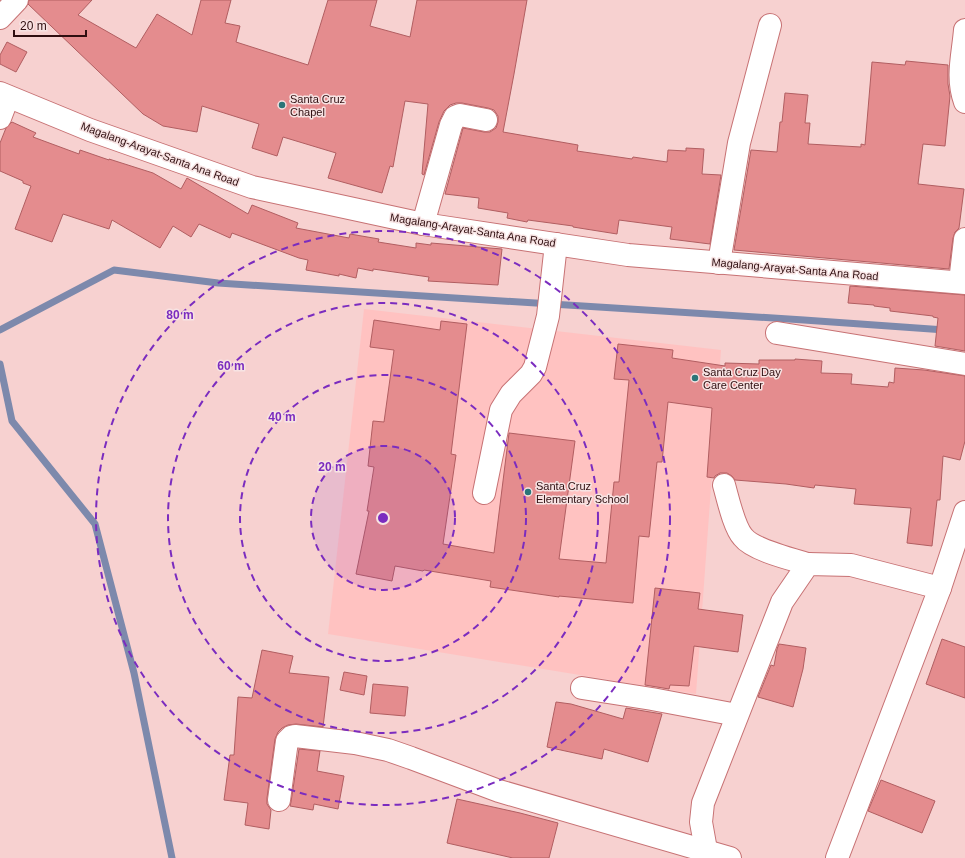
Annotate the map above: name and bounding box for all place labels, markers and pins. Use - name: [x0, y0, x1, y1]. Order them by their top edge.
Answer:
- place label: Santa Cruz Chapel: [290, 93, 345, 118]
- marker: Santa Cruz Chapel: [277, 100, 287, 110]
- place label: Santa Cruz Day Care Center: [703, 366, 781, 391]
- marker: Santa Cruz Day Care Center: [690, 373, 700, 383]
- place label: Santa Cruz Elementary School: [536, 480, 628, 505]
- marker: Santa Cruz Elementary School: [523, 487, 533, 497]
- centre of rings: [376, 511, 390, 525]

